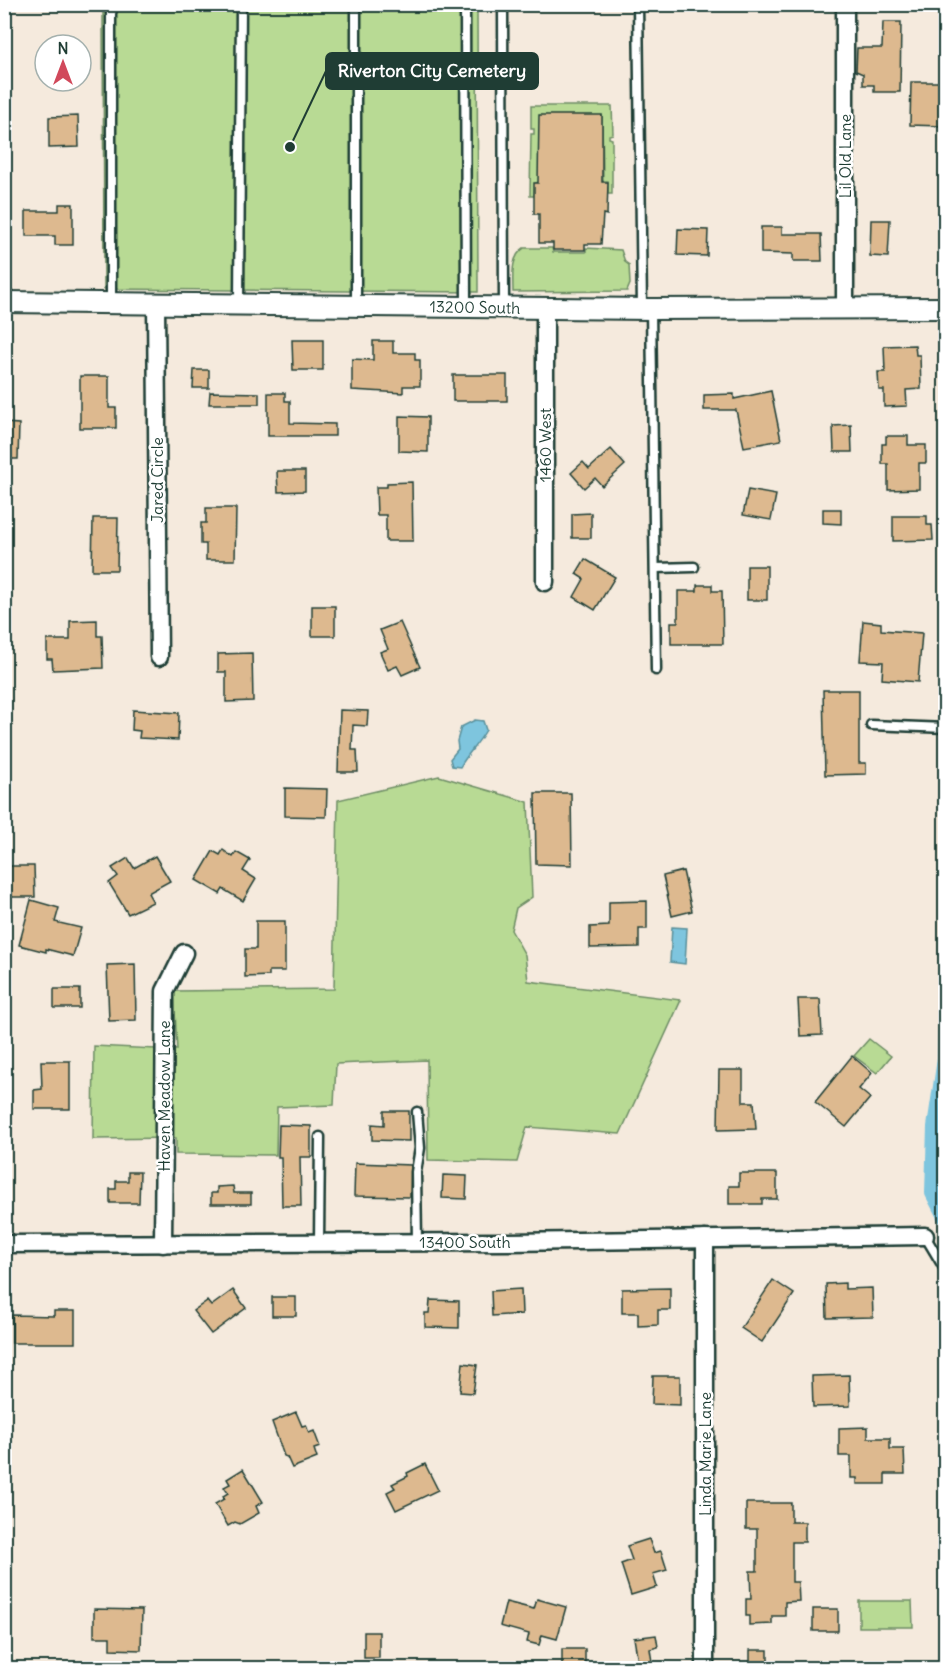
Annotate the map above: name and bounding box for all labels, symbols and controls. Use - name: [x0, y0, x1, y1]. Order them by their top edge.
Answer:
- north arrow: [33, 33, 93, 93]
- text: N: [57, 38, 69, 58]
- callout: Riverton City Cemetery: [326, 53, 538, 89]
- text: Riverton City Cemetery: [338, 59, 526, 82]
- street label: Lil Old Lane: [835, 114, 855, 198]
- street label: 13200 South: [429, 296, 521, 318]
- street label: 1460 West: [535, 407, 555, 482]
- street label: Jared Circle: [147, 437, 167, 523]
- street label: Haven Meadow Lane: [154, 1020, 174, 1172]
- street label: 13400 South: [419, 1232, 511, 1252]
- street label: Linda Marie Lane: [695, 1392, 715, 1516]

